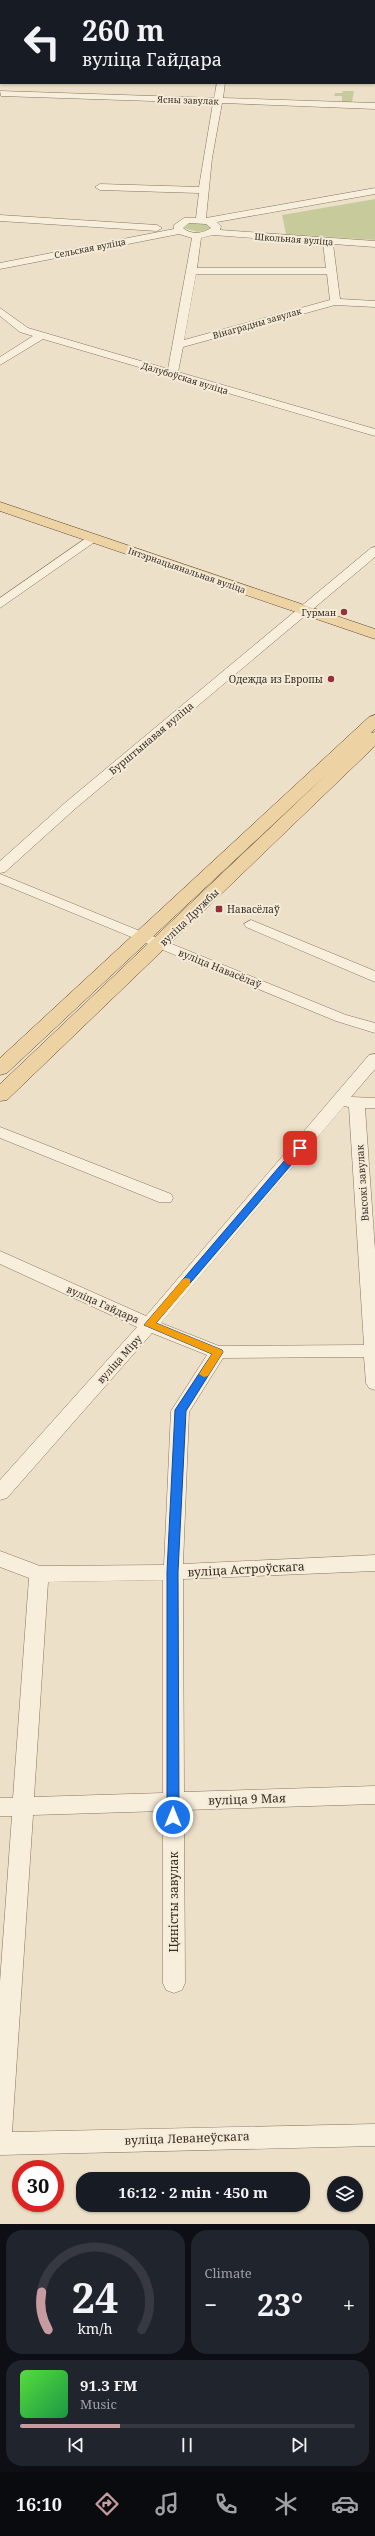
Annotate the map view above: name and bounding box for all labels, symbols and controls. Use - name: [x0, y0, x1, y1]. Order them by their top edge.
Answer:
- text: 260 m: [82, 11, 164, 49]
- icon: left: [16, 16, 68, 68]
- text: вуліца Гайдара: [82, 47, 222, 71]
- street label: Ясны завулак: [156, 92, 220, 108]
- street label: Школьная вуліца: [254, 230, 334, 248]
- street label: Сельская вуліца: [53, 235, 127, 261]
- street label: Вінаградны завулак: [211, 304, 304, 342]
- street label: Далубоўская вуліца: [140, 359, 230, 397]
- street label: Інтэрнацыянальная вуліца: [126, 544, 248, 596]
- place label: Гурман: [301, 606, 336, 619]
- marker: Гурман: [339, 607, 349, 617]
- place label: Одежда из Европы: [229, 672, 323, 686]
- marker: Одежда из Европы: [326, 674, 336, 684]
- street label: Бурштынавая вуліца: [106, 698, 196, 778]
- street label: вуліца Дружбы: [156, 885, 222, 949]
- place label: Навасёлаў: [227, 902, 280, 916]
- marker: Навасёлаў: [214, 904, 224, 914]
- street label: вуліца Навасёлаў: [176, 945, 264, 991]
- pin: [283, 1131, 317, 1165]
- icon: arrive: [289, 1137, 311, 1159]
- street label: Высокі завулак: [352, 1144, 372, 1222]
- street label: вуліца Гайдара: [65, 1282, 142, 1326]
- street label: вуліца Міру: [93, 1332, 145, 1386]
- street label: вуліца Астроўскага: [187, 1557, 305, 1581]
- street label: вуліца 9 Мая: [208, 1789, 286, 1809]
- position arrow: [152, 1796, 194, 1838]
- street label: Цяністы завулак: [165, 1851, 182, 1953]
- street label: вуліца Леванеўскага: [124, 2127, 250, 2149]
- speed limit sign: 30: [12, 2160, 64, 2212]
- map controls: [327, 2176, 363, 2212]
- button: layers: [327, 2176, 363, 2212]
- text: 16:12 · 2 min · 450 m: [118, 2182, 268, 2202]
- text: Climate: [205, 2264, 252, 2282]
- text: 24: [72, 2269, 119, 2325]
- text: 23°: [257, 2284, 303, 2325]
- text: −: [205, 2289, 217, 2319]
- text: +: [343, 2289, 355, 2319]
- text: km/h: [78, 2319, 113, 2338]
- text: 91.3 FM: [80, 2375, 137, 2395]
- text: Music: [80, 2395, 117, 2413]
- icon: previous: [65, 2434, 87, 2456]
- icon: pause: [176, 2434, 198, 2456]
- icon: next: [288, 2434, 310, 2456]
- icon: directions: [93, 2490, 121, 2518]
- icon: music: [153, 2490, 181, 2518]
- icon: phone: [212, 2490, 240, 2518]
- icon: climate: [272, 2490, 300, 2518]
- icon: car: [331, 2490, 359, 2518]
- text: 16:10: [16, 2492, 62, 2516]

